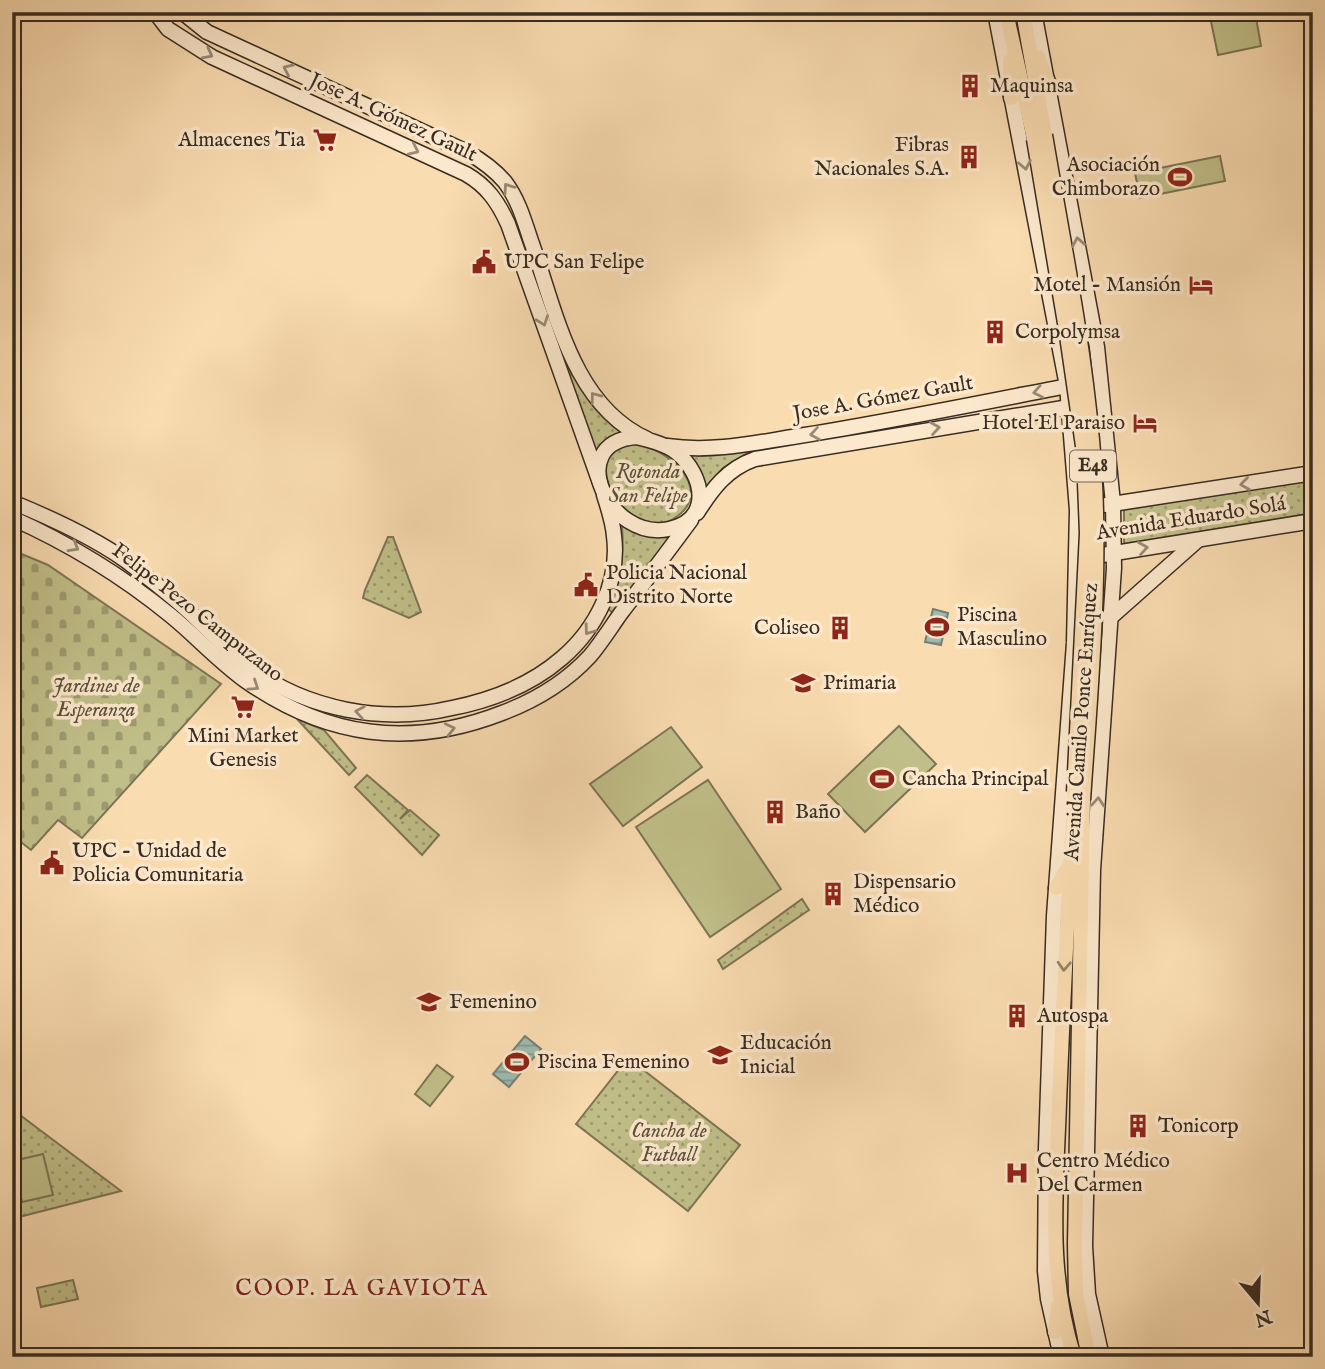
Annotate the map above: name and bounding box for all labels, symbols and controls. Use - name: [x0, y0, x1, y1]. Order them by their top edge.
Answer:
- one-way arrow: [200, 46, 213, 59]
- one-way arrow: [283, 63, 295, 77]
- street label: Jose A. Gómez Gault: [303, 66, 481, 169]
- building icon: Maquinsa: [956, 72, 984, 100]
- place label: Maquinsa: [990, 73, 1074, 100]
- supermarket icon: Almacenes Tia: [311, 126, 339, 154]
- place label: Almacenes Tia: [177, 127, 306, 154]
- place label: Fibras Nacionales S.A.: [814, 132, 949, 183]
- one-way arrow: [407, 142, 419, 156]
- building icon: Fibras Nacionales S.A.: [955, 143, 983, 171]
- place label: Asociación Chimborazo: [1052, 152, 1160, 203]
- one-way arrow: [1016, 159, 1031, 171]
- sports icon: Asociación Chimborazo: [1166, 163, 1194, 191]
- one-way arrow: [504, 183, 516, 196]
- one-way arrow: [1071, 236, 1086, 248]
- public building icon: UPC San Felipe: [470, 248, 498, 276]
- place label: UPC San Felipe: [504, 249, 645, 276]
- hotel icon: Motel - Mansión: [1187, 271, 1215, 299]
- place label: Motel - Mansión: [1033, 272, 1181, 299]
- one-way arrow: [535, 314, 549, 326]
- building icon: Corpolymsa: [981, 318, 1009, 346]
- place label: Corpolymsa: [1015, 319, 1121, 346]
- street label: Jose A. Gómez Gault: [789, 370, 975, 428]
- one-way arrow: [1032, 384, 1044, 399]
- one-way arrow: [590, 392, 603, 404]
- hotel icon: Hotel El Paraiso: [1131, 409, 1159, 437]
- place label: Hotel El Paraiso: [982, 410, 1125, 437]
- one-way arrow: [929, 421, 941, 436]
- one-way arrow: [809, 426, 820, 441]
- road number: E48: [1070, 450, 1116, 481]
- park label: Rotonda San Felipe: [608, 459, 688, 510]
- one-way arrow: [1239, 476, 1251, 491]
- street label: Avenida Eduardo Solá: [1093, 491, 1289, 547]
- street label: Felipe Pezo Campuzano: [106, 538, 288, 688]
- one-way arrow: [66, 539, 79, 552]
- one-way arrow: [1138, 541, 1149, 556]
- place label: Policia Nacional Distrito Norte: [606, 560, 747, 611]
- public building icon: Policia Nacional Distrito Norte: [572, 571, 600, 599]
- street label: Avenida Camilo Ponce Enríquez: [1059, 582, 1105, 863]
- place label: Piscina Masculino: [957, 602, 1047, 653]
- sports icon: Piscina Masculino: [923, 613, 951, 641]
- building icon: Coliseo: [826, 614, 854, 642]
- place label: Coliseo: [754, 615, 820, 642]
- one-way arrow: [584, 622, 597, 635]
- school or university icon: Primaria: [789, 669, 817, 697]
- place label: Primaria: [823, 670, 897, 697]
- park label: Jardines de Esperanza: [52, 673, 140, 724]
- one-way arrow: [246, 678, 259, 691]
- supermarket icon: Mini Market Genesis: [229, 693, 257, 721]
- one-way arrow: [354, 705, 366, 720]
- one-way arrow: [444, 722, 456, 737]
- place label: Mini Market Genesis: [187, 723, 299, 774]
- sports icon: Cancha Principal: [868, 765, 896, 793]
- place label: Cancha Principal: [902, 766, 1049, 793]
- one-way arrow: [1090, 797, 1105, 808]
- building icon: Baño: [761, 798, 789, 826]
- place label: Baño: [795, 799, 840, 826]
- place label: UPC - Unidad de Policia Comunitaria: [72, 838, 244, 889]
- public building icon: UPC - Unidad de Policia Comunitaria: [38, 849, 66, 877]
- place label: Dispensario Médico: [853, 869, 956, 920]
- building icon: Dispensario Médico: [819, 880, 847, 908]
- one-way arrow: [1057, 961, 1072, 972]
- school or university icon: Femenino: [415, 988, 443, 1016]
- place label: Femenino: [449, 989, 537, 1016]
- building icon: Autospa: [1003, 1002, 1031, 1030]
- place label: Autospa: [1036, 1003, 1109, 1030]
- place label: Educación Inicial: [740, 1030, 832, 1081]
- school or university icon: Educación Inicial: [706, 1041, 734, 1069]
- sports icon: Piscina Femenino: [503, 1048, 531, 1076]
- place label: Piscina Femenino: [537, 1049, 690, 1076]
- building icon: Tonicorp: [1124, 1112, 1152, 1140]
- place label: Tonicorp: [1158, 1113, 1239, 1140]
- park label: Cancha de Futball: [631, 1118, 707, 1169]
- place label: Centro Médico Del Carmen: [1037, 1148, 1170, 1199]
- hospital icon: Centro Médico Del Carmen: [1003, 1159, 1031, 1187]
- north arrow: [1224, 1268, 1294, 1338]
- district label: COOP. LA GAVIOTA: [235, 1274, 489, 1303]
- text: N: [1251, 1303, 1276, 1331]

